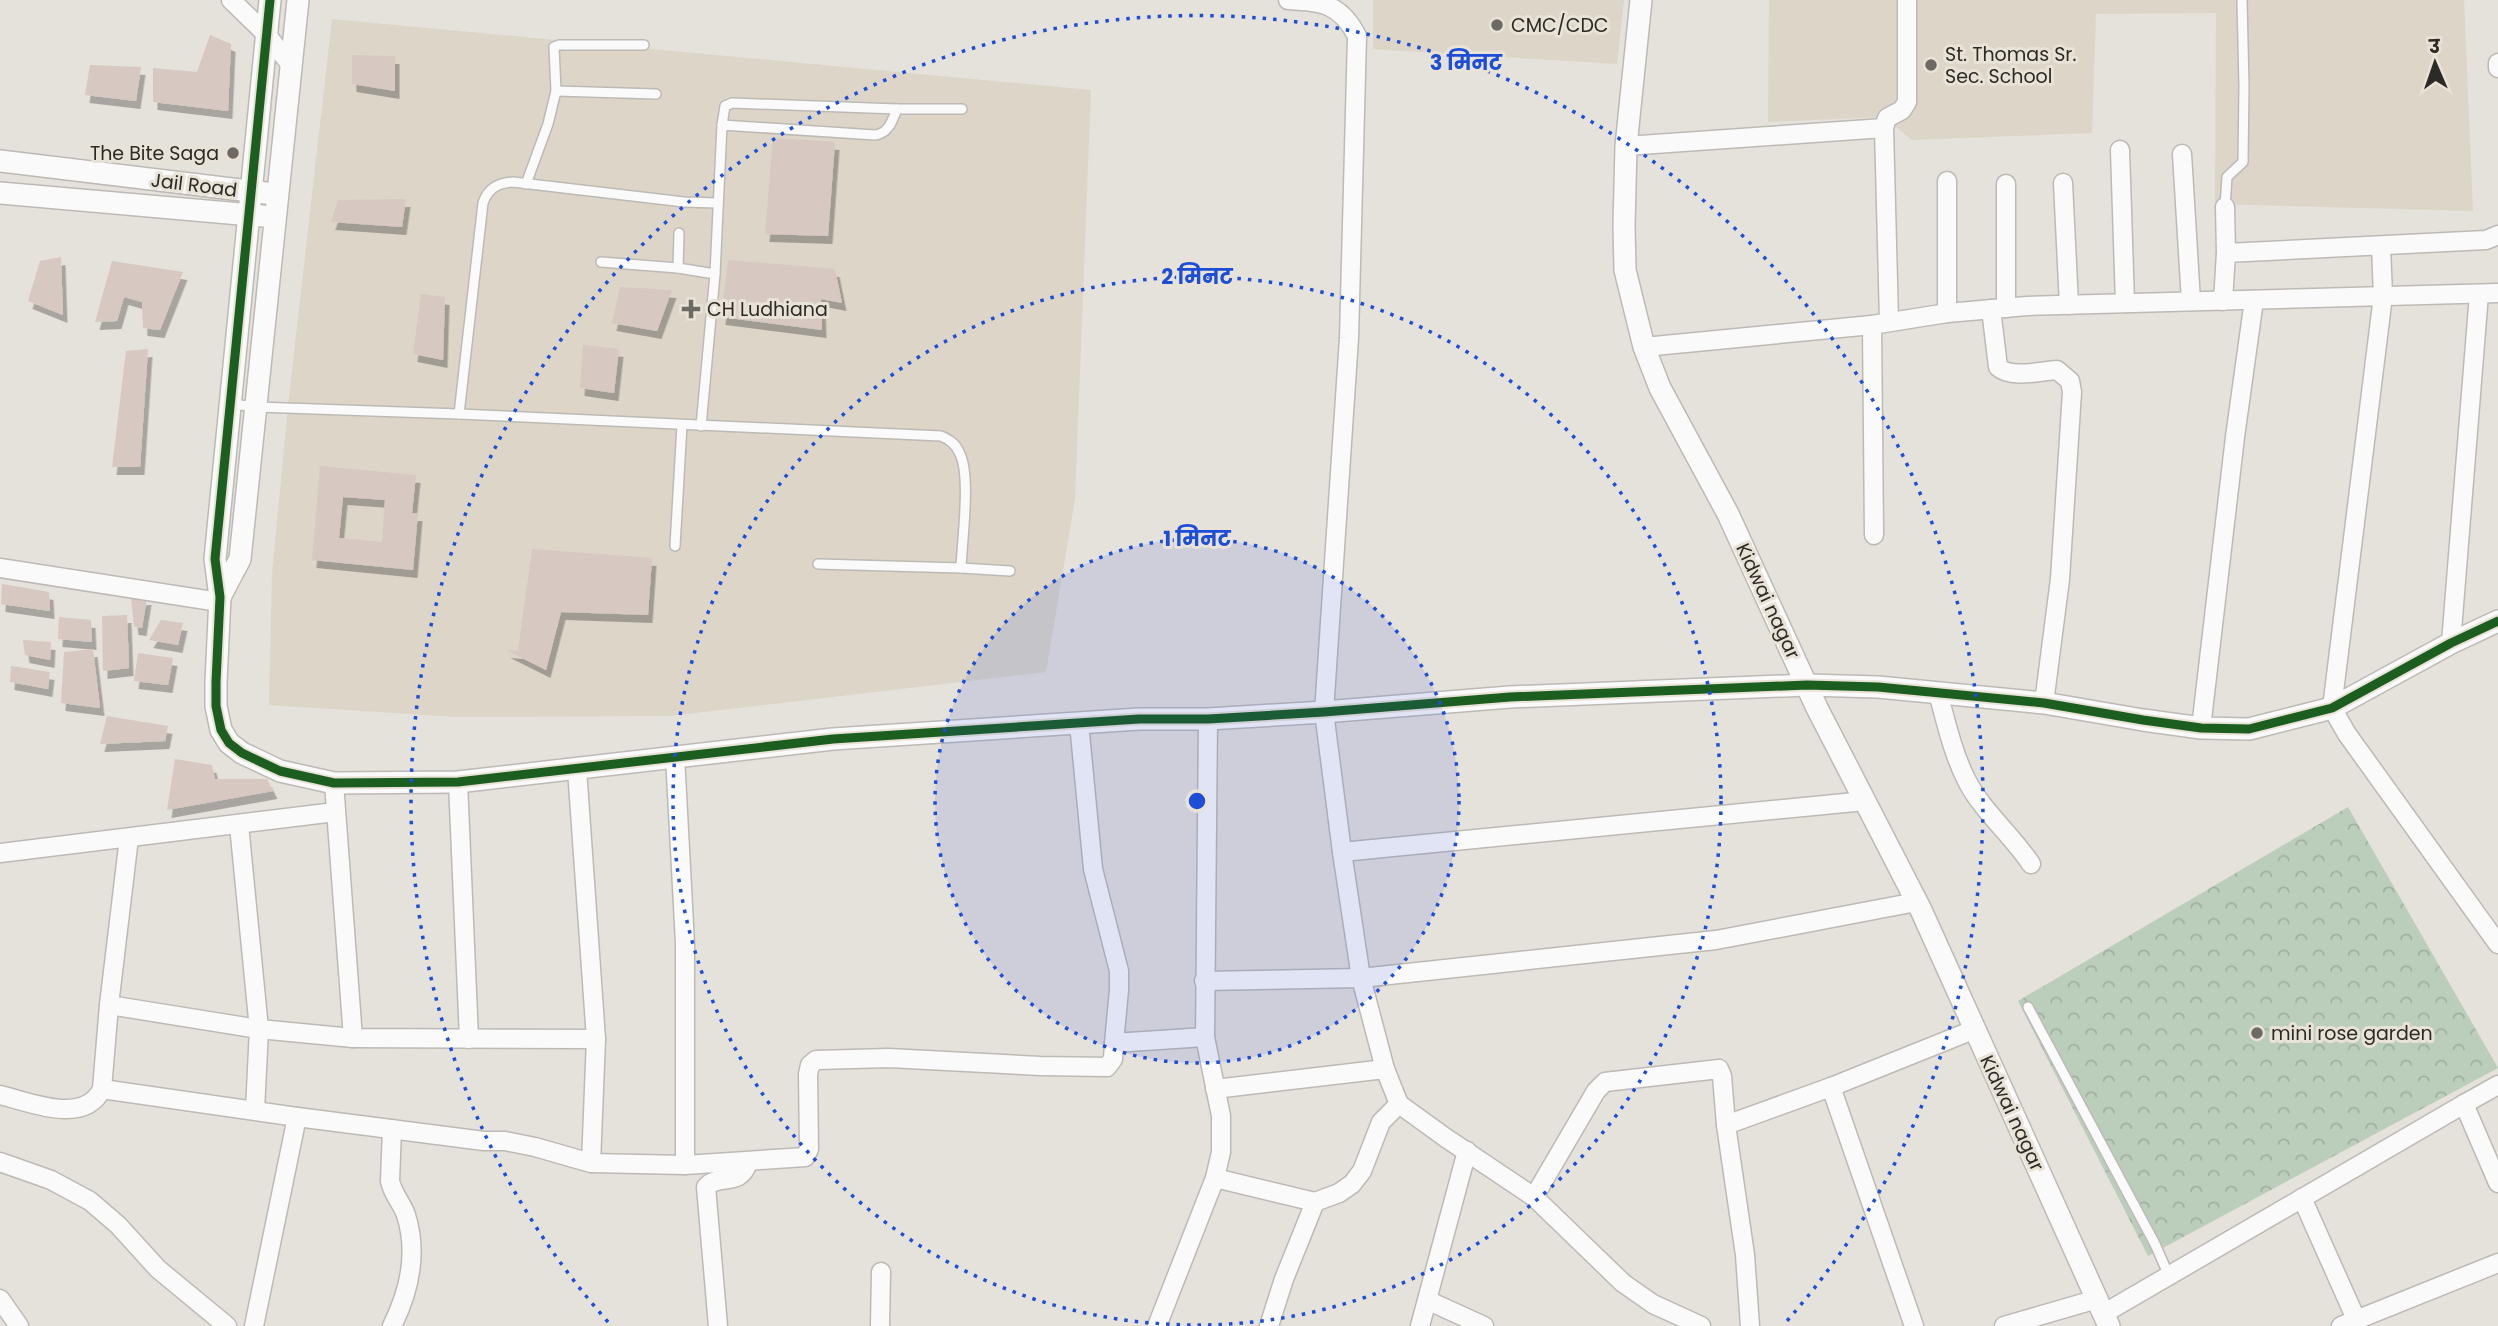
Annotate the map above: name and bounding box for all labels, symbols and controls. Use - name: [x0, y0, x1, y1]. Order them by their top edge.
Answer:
- place label: CMC/CDC: [1511, 12, 1609, 39]
- marker: CMC/CDC: [1489, 17, 1505, 33]
- north arrow: [2400, 28, 2470, 98]
- text: उ: [2428, 33, 2442, 60]
- place label: St. Thomas Sr. Sec. School: [1945, 41, 2076, 90]
- text: 3 मिनट: [1430, 48, 1503, 77]
- marker: St. Thomas Sr. Sec. School: [1923, 57, 1939, 73]
- place label: The Bite Saga: [90, 140, 219, 167]
- marker: The Bite Saga: [225, 145, 241, 161]
- street label: Jail Road: [149, 166, 239, 204]
- text: 2 मिनट: [1161, 262, 1233, 291]
- place label: CH Ludhiana: [707, 296, 828, 323]
- marker: CH Ludhiana: [681, 299, 701, 319]
- text: 1 मिनट: [1163, 524, 1231, 553]
- street label: Kidwai nagar: [1729, 539, 1807, 663]
- centre of rings: [1185, 789, 1209, 813]
- place label: mini rose garden: [2271, 1020, 2433, 1047]
- marker: mini rose garden: [2249, 1025, 2265, 1041]
- street label: Kidwai nagar: [1973, 1051, 2051, 1175]

